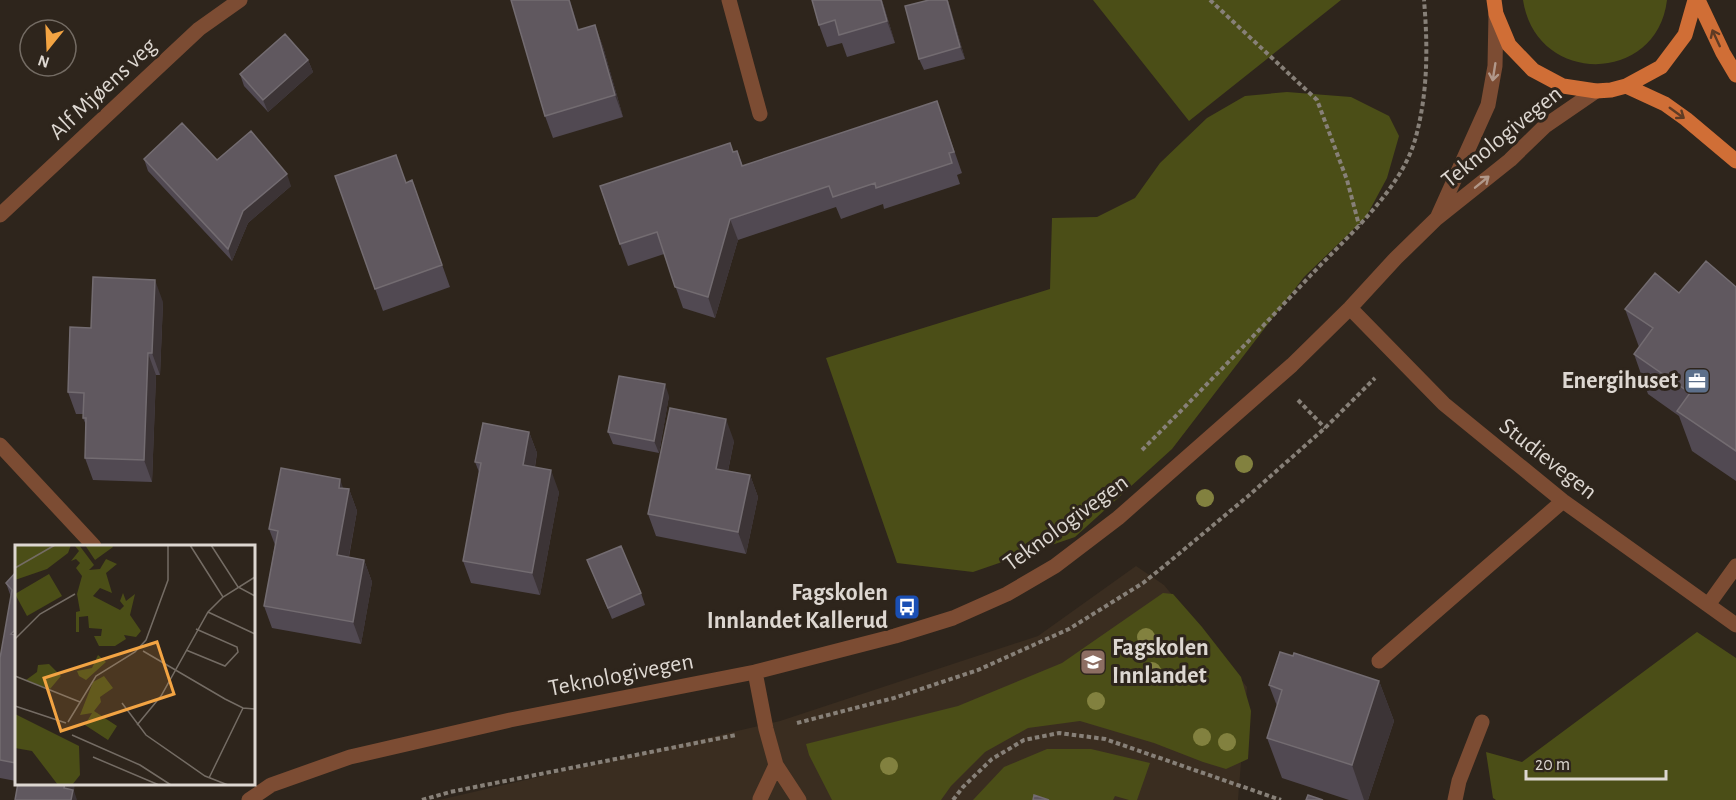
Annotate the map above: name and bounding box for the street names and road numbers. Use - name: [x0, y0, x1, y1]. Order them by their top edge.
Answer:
- street label: Alf Mjøens veg: [45, 33, 161, 144]
- street label: Teknologivegen: [1437, 81, 1567, 193]
- street label: Studievegen: [1495, 414, 1601, 504]
- street label: Teknologivegen: [999, 470, 1133, 576]
- street label: Teknologivegen: [546, 649, 696, 701]

